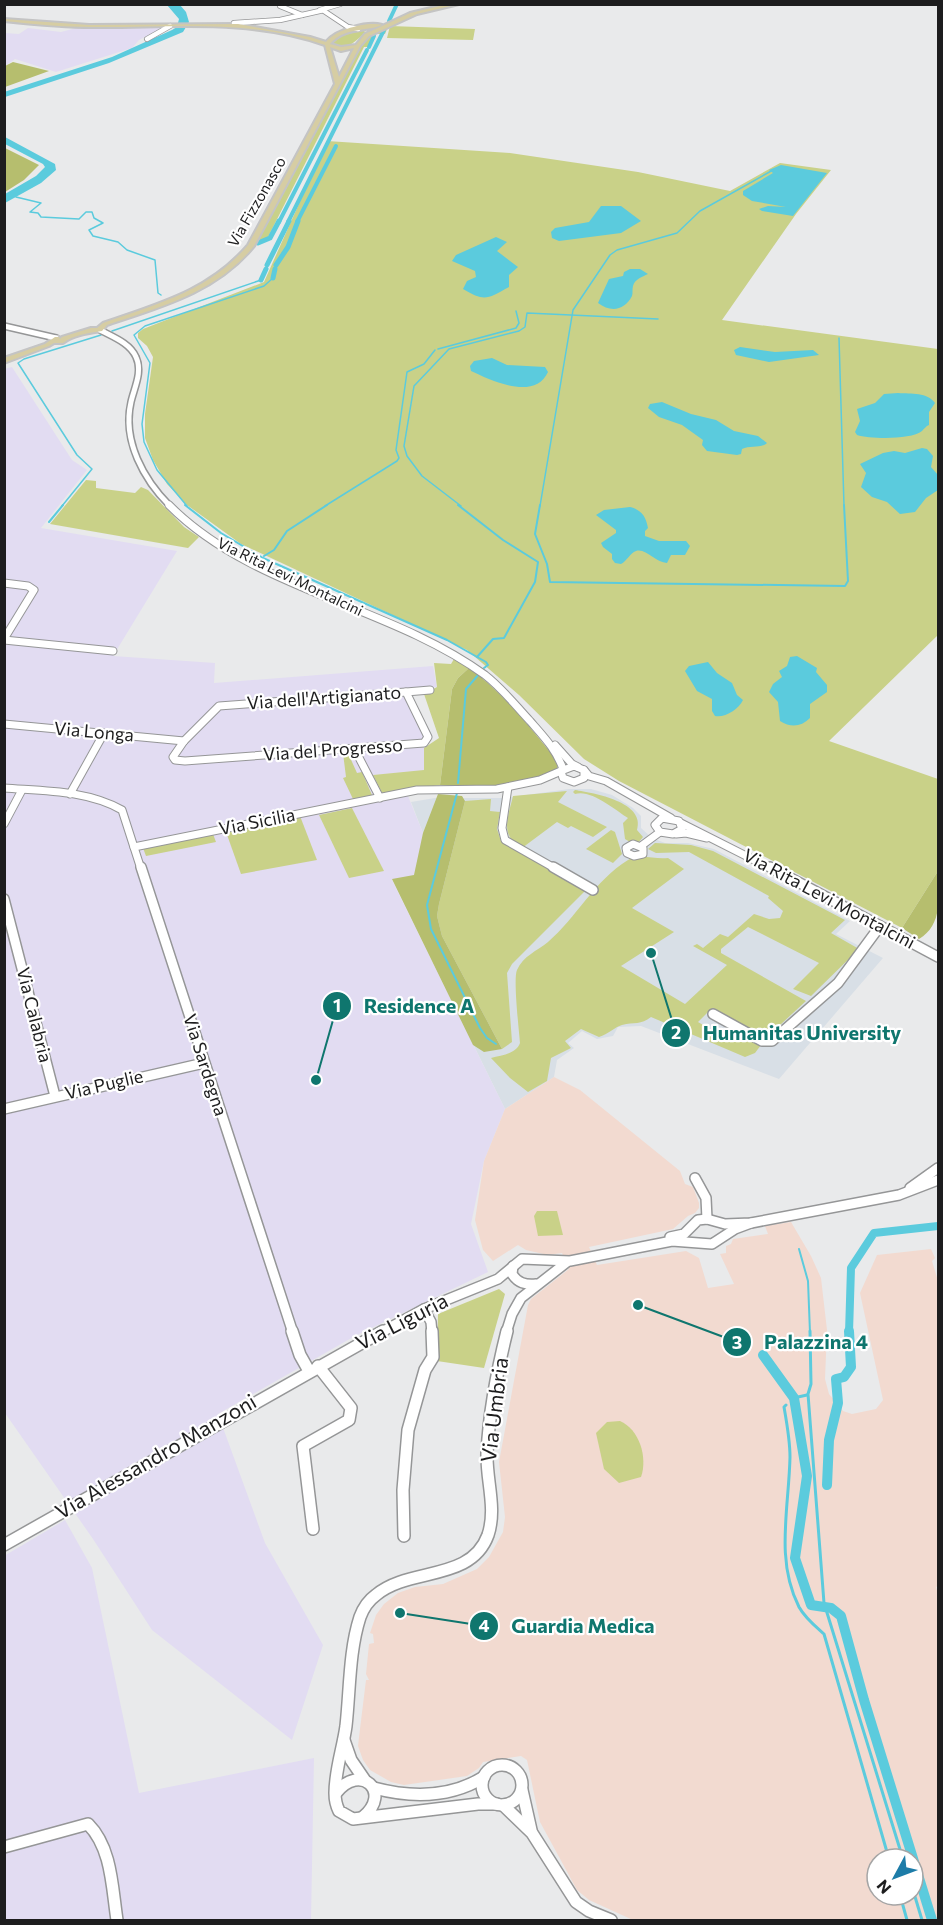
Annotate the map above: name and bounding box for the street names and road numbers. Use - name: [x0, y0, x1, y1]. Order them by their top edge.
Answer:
- street label: Via Fizzonasco: [223, 153, 289, 250]
- street label: Via Rita Levi Montalcini: [215, 533, 366, 619]
- street label: Via dell'Artigianato: [246, 681, 402, 713]
- street label: Via Longa: [53, 717, 135, 745]
- street label: Via del Progresso: [262, 733, 403, 765]
- street label: Via Sicilia: [217, 803, 297, 839]
- street label: Via Rita Levi Montalcini: [740, 843, 919, 953]
- street label: Via Calabria: [13, 965, 57, 1065]
- street label: Via Sardegna: [179, 1011, 233, 1119]
- street label: Via Puglie: [62, 1064, 145, 1104]
- street label: Via Liguria: [351, 1287, 452, 1355]
- street label: Via Umbria: [475, 1356, 512, 1464]
- street label: Via Alessandro Manzoni: [50, 1388, 260, 1523]

